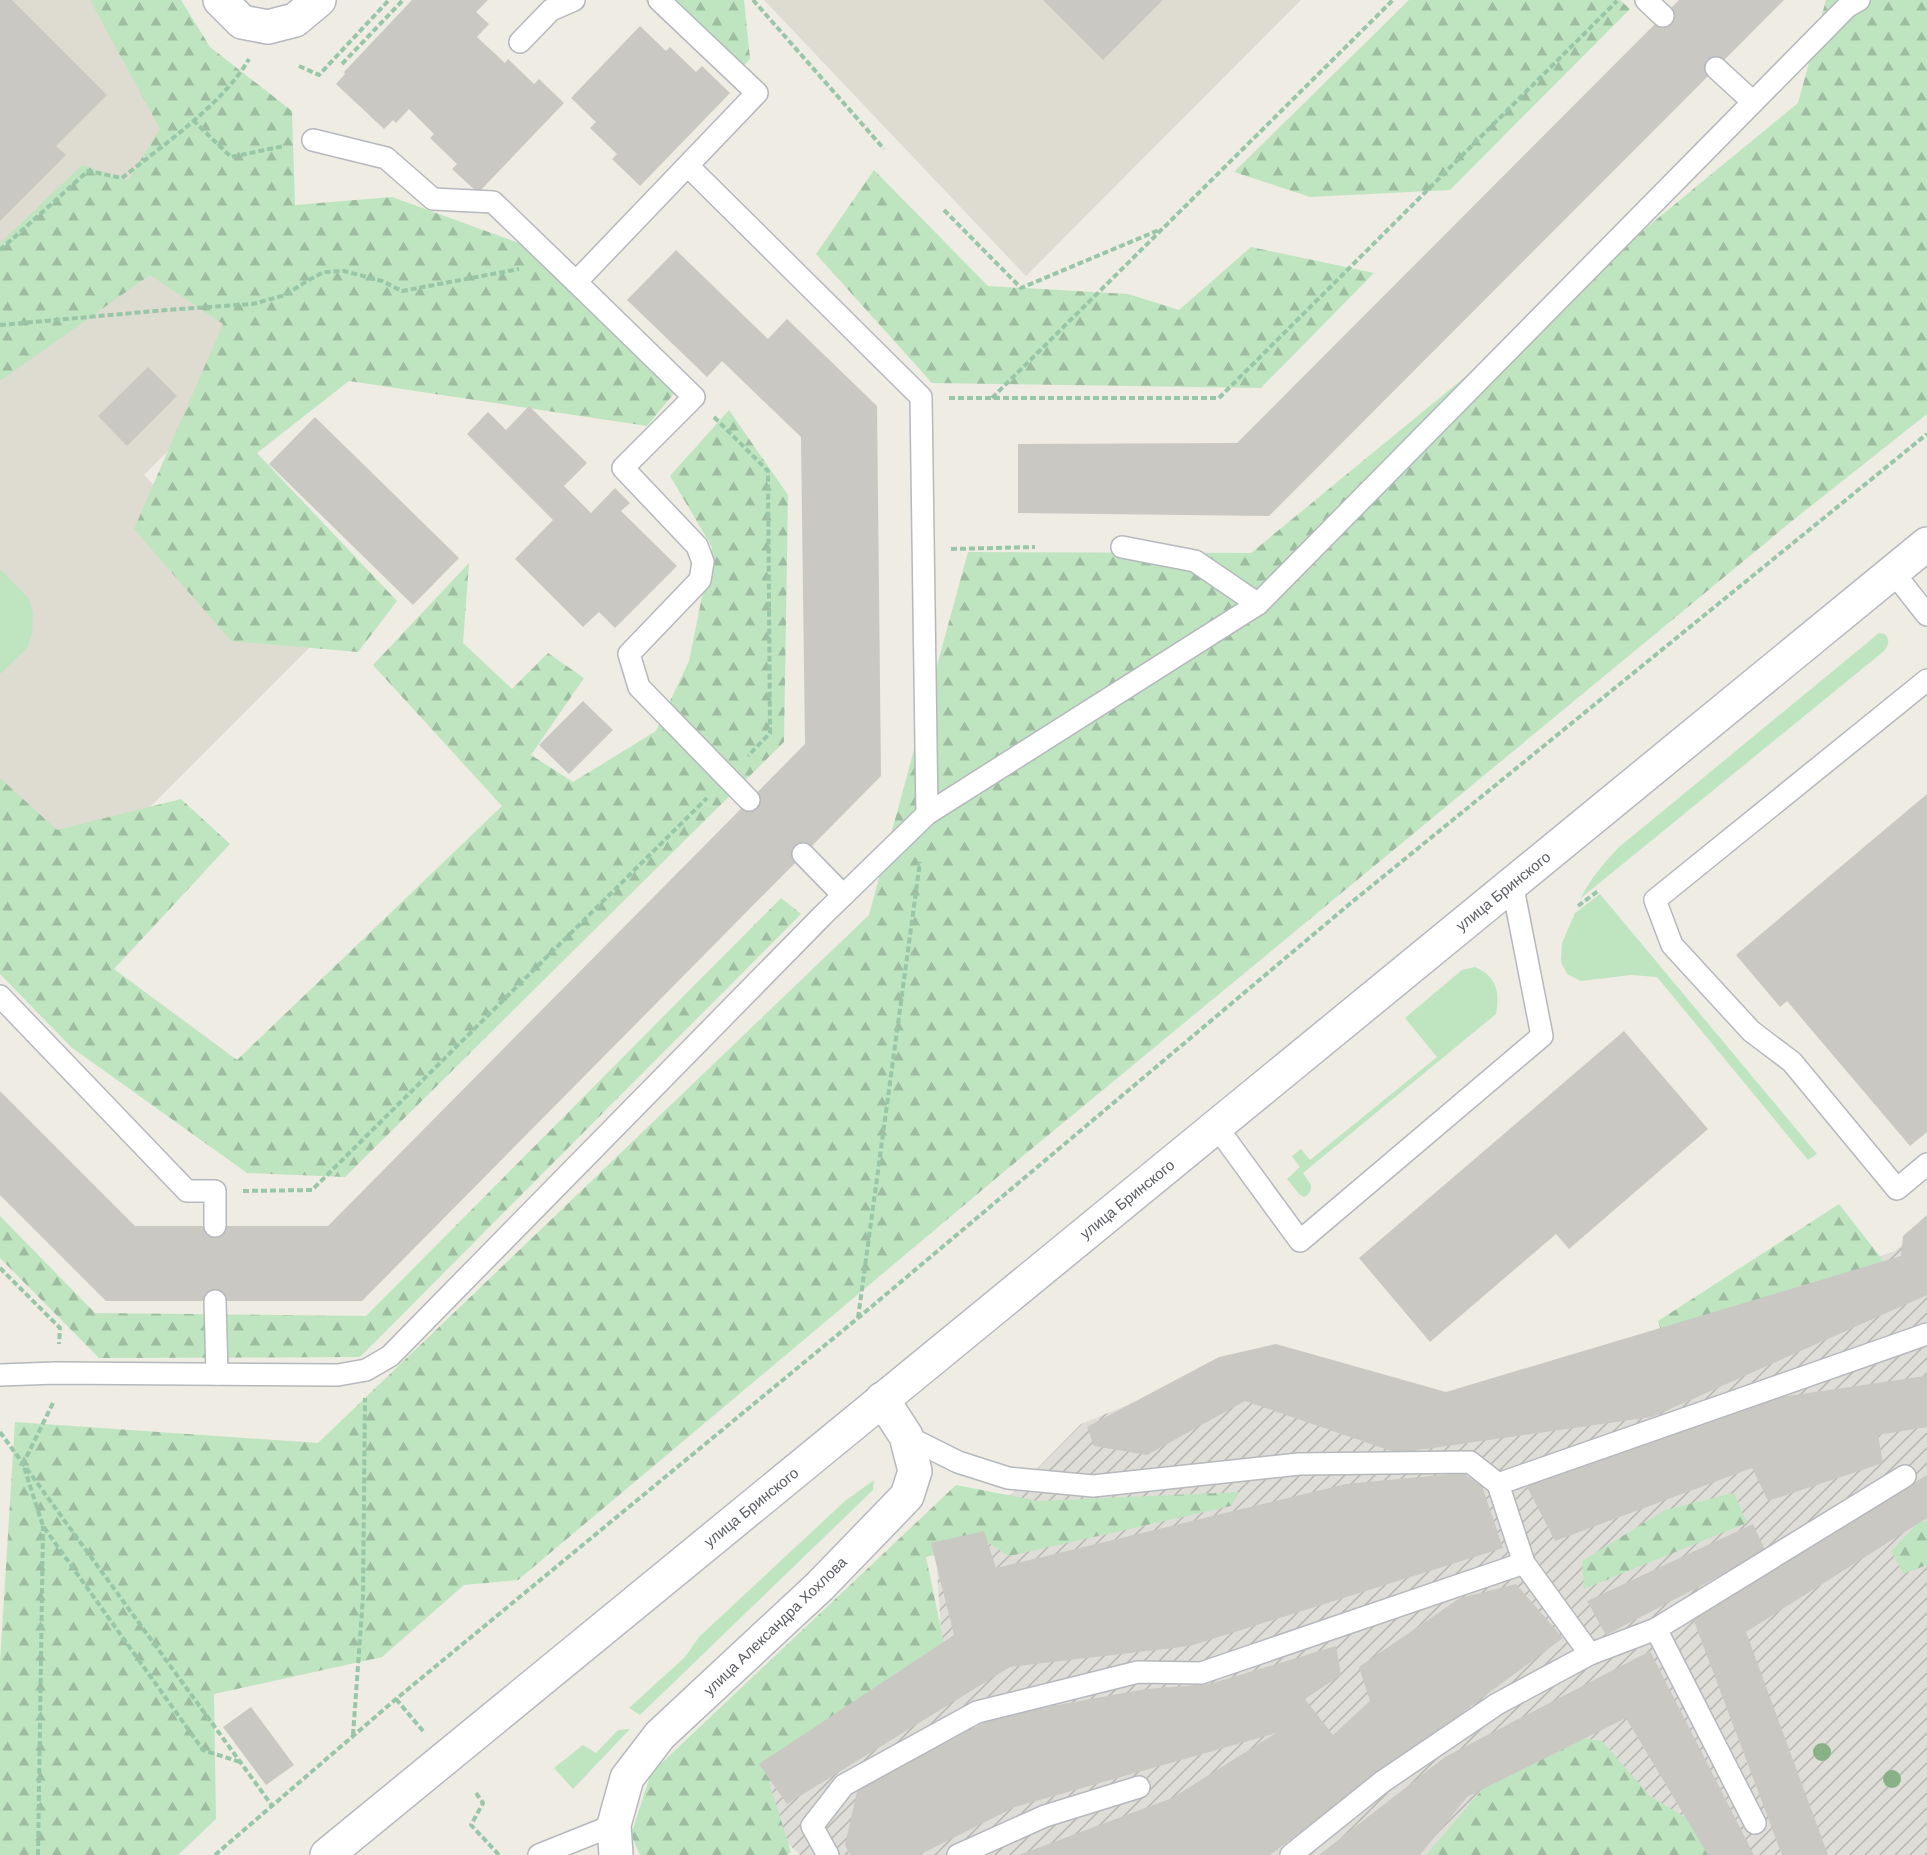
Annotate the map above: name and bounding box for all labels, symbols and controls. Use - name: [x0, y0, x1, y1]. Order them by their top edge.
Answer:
- street label: улица Бринского: [1452, 848, 1554, 934]
- street label: улица Бринского: [1076, 1156, 1178, 1242]
- street label: улица Бринского: [700, 1464, 802, 1550]
- street label: улица Александра Хохлова: [700, 1553, 850, 1699]

